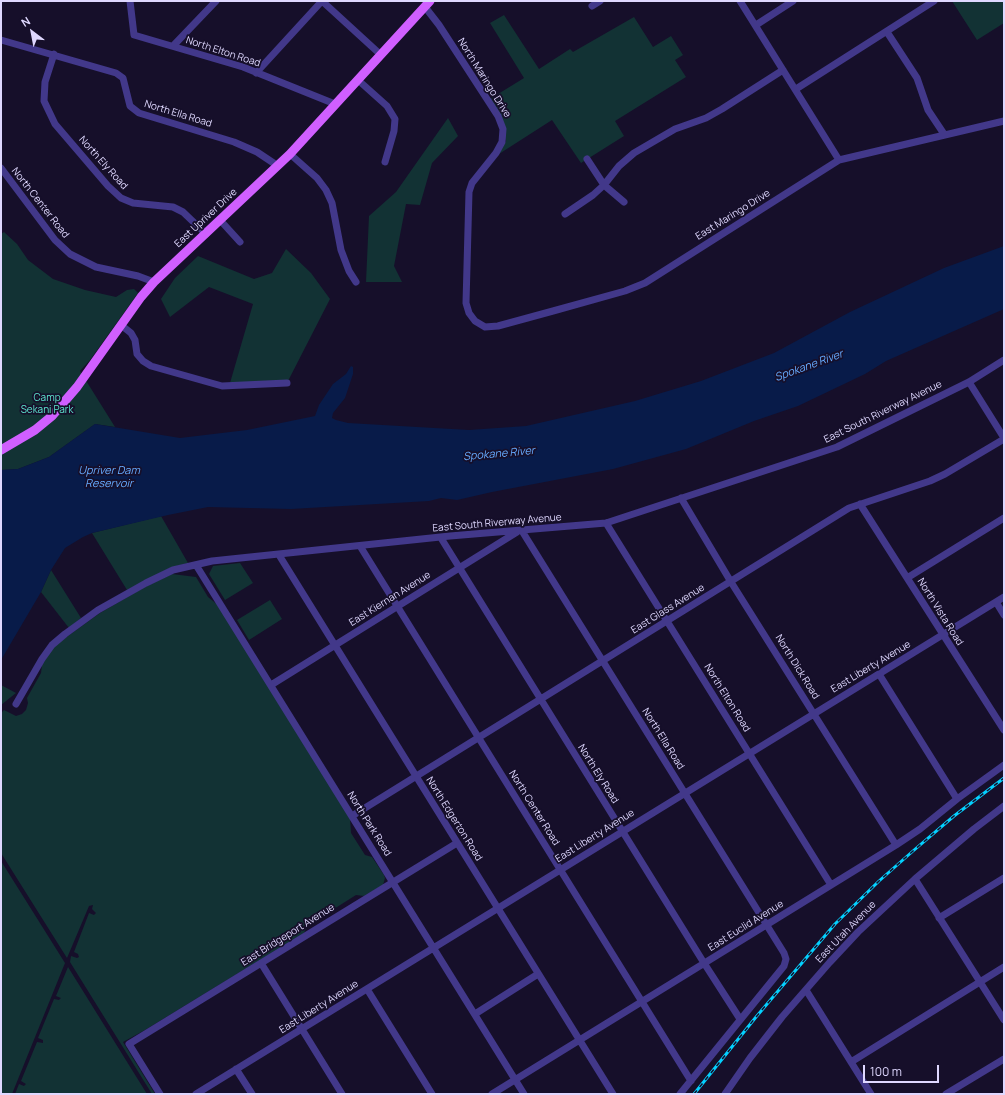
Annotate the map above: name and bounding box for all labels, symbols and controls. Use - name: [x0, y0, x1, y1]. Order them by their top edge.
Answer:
- north arrow: [12, 12, 52, 52]
- text: N: [18, 13, 33, 30]
- street label: North Elton Road: [184, 34, 262, 70]
- street label: North Maringo Drive: [455, 36, 513, 120]
- street label: North Ella Road: [143, 98, 213, 130]
- street label: North Ely Road: [76, 134, 130, 192]
- street label: North Center Road: [9, 165, 71, 241]
- street label: East Upriver Drive: [172, 186, 240, 250]
- street label: East Maringo Drive: [694, 187, 772, 243]
- water label: Spokane River: [773, 348, 845, 384]
- street label: East South Riverway Avenue: [822, 378, 944, 446]
- park label: Camp Sekani Park: [21, 392, 73, 416]
- water label: Spokane River: [463, 444, 535, 464]
- water label: Upriver Dam Reservoir: [78, 464, 140, 490]
- street label: East South Riverway Avenue: [432, 511, 562, 535]
- street label: East Kiernan Avenue: [347, 569, 433, 629]
- street label: North Vista Road: [915, 576, 965, 648]
- street label: East Glass Avenue: [629, 582, 707, 636]
- street label: North Dick Road: [772, 633, 822, 701]
- street label: East Liberty Avenue: [829, 639, 913, 695]
- street label: North Elton Road: [701, 662, 753, 734]
- street label: North Ella Road: [639, 706, 687, 772]
- street label: North Ely Road: [575, 742, 621, 806]
- street label: North Center Road: [506, 768, 562, 848]
- street label: North Edgerton Road: [423, 775, 485, 863]
- street label: North Park Road: [344, 789, 394, 859]
- street label: East Liberty Avenue: [553, 807, 637, 865]
- street label: East Euclid Avenue: [706, 898, 786, 954]
- street label: East Utah Avenue: [813, 899, 879, 965]
- street label: East Bridgeport Avenue: [239, 901, 337, 969]
- street label: East Liberty Avenue: [277, 978, 361, 1036]
- scale bar: [865, 1057, 941, 1083]
- text: 100 m: [870, 1063, 902, 1080]

